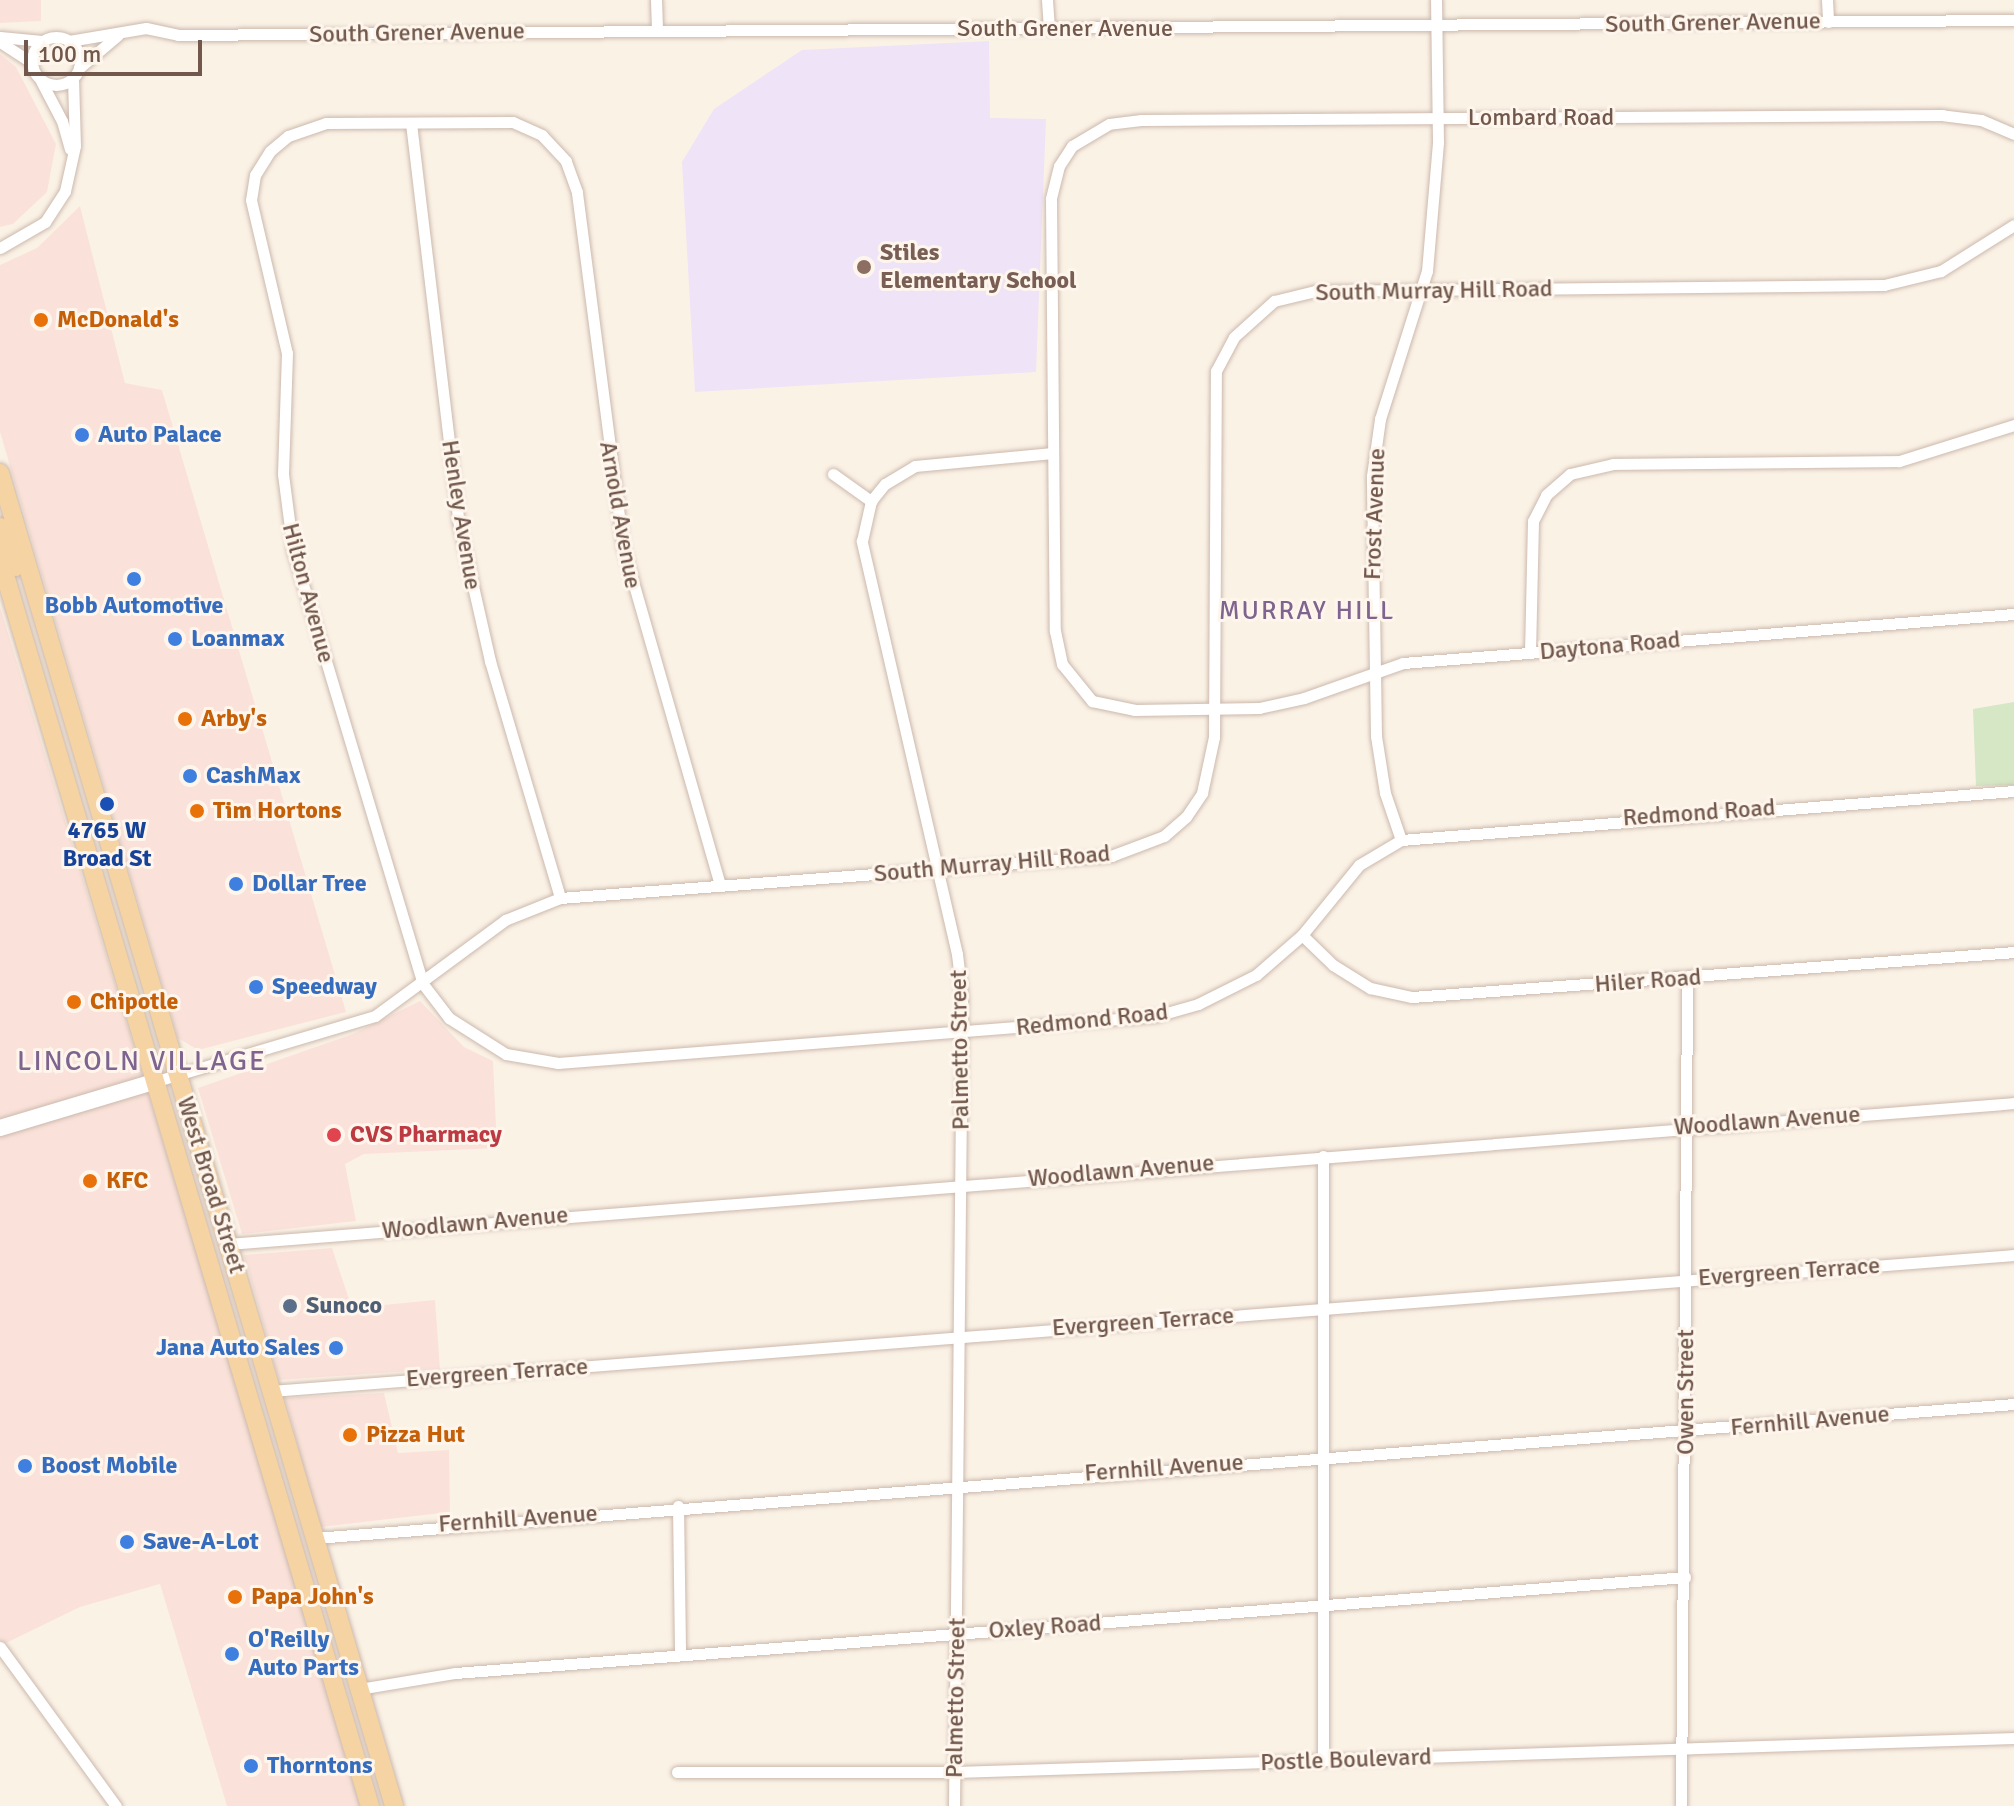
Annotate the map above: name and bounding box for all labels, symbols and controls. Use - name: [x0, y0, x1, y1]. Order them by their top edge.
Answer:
- street label: South Grener Avenue: [1605, 7, 1821, 39]
- street label: South Grener Avenue: [957, 15, 1173, 43]
- street label: South Grener Avenue: [309, 17, 525, 49]
- scale bar: [28, 24, 206, 74]
- text: 100 m: [38, 39, 101, 69]
- street label: Lombard Road: [1468, 104, 1614, 132]
- place label: Stiles Elementary School: [880, 239, 1077, 295]
- marker: Stiles Elementary School: [855, 258, 873, 276]
- street label: South Murray Hill Road: [1315, 275, 1553, 307]
- place label: McDonald's: [57, 306, 179, 334]
- marker: McDonald's: [32, 311, 50, 329]
- place label: Auto Palace: [98, 421, 222, 449]
- marker: Auto Palace: [73, 426, 91, 444]
- street label: Henley Avenue: [435, 438, 487, 592]
- street label: Arnold Avenue: [593, 439, 647, 591]
- street label: Frost Avenue: [1358, 447, 1392, 581]
- street label: Hilton Avenue: [276, 520, 340, 666]
- marker: Bobb Automotive: [125, 570, 143, 588]
- place label: Bobb Automotive: [45, 592, 223, 620]
- district label: MURRAY HILL: [1219, 596, 1395, 628]
- place label: Loanmax: [191, 625, 285, 653]
- street label: Daytona Road: [1538, 625, 1682, 667]
- marker: Loanmax: [166, 630, 184, 648]
- place label: Arby's: [201, 705, 267, 733]
- marker: Arby's: [176, 710, 194, 728]
- place label: CashMax: [206, 762, 300, 790]
- marker: CashMax: [181, 767, 199, 785]
- street label: Redmond Road: [1622, 793, 1776, 833]
- marker: 4765 W Broad St: [98, 795, 116, 813]
- place label: Tim Hortons: [213, 797, 342, 825]
- marker: Tim Hortons: [188, 802, 206, 820]
- place label: 4765 W Broad St: [62, 817, 152, 873]
- street label: South Murray Hill Road: [873, 839, 1111, 889]
- place label: Dollar Tree: [252, 870, 367, 898]
- marker: Dollar Tree: [227, 875, 245, 893]
- street label: Hiler Road: [1594, 963, 1702, 999]
- street label: Palmetto Street: [944, 970, 976, 1130]
- place label: Speedway: [272, 973, 377, 1001]
- marker: Speedway: [247, 978, 265, 996]
- place label: Chipotle: [90, 988, 178, 1016]
- marker: Chipotle: [65, 993, 83, 1011]
- street label: Redmond Road: [1014, 998, 1170, 1042]
- district label: LINCOLN VILLAGE: [17, 1044, 267, 1078]
- street label: West Broad Street: [170, 1093, 252, 1277]
- street label: Woodlawn Avenue: [1673, 1100, 1861, 1142]
- place label: CVS Pharmacy: [350, 1121, 502, 1149]
- marker: CVS Pharmacy: [325, 1126, 343, 1144]
- street label: Woodlawn Avenue: [1027, 1149, 1215, 1193]
- place label: KFC: [106, 1167, 148, 1195]
- marker: KFC: [81, 1172, 99, 1190]
- street label: Woodlawn Avenue: [381, 1201, 569, 1245]
- street label: Evergreen Terrace: [1697, 1251, 1881, 1293]
- place label: Sunoco: [306, 1292, 382, 1320]
- marker: Sunoco: [281, 1297, 299, 1315]
- street label: Evergreen Terrace: [1051, 1301, 1235, 1343]
- street label: Owen Street: [1672, 1329, 1700, 1455]
- place label: Jana Auto Sales: [156, 1334, 320, 1362]
- marker: Jana Auto Sales: [327, 1339, 345, 1357]
- street label: Evergreen Terrace: [405, 1352, 589, 1394]
- street label: Fernhill Avenue: [1729, 1400, 1891, 1442]
- place label: Pizza Hut: [366, 1421, 465, 1449]
- marker: Pizza Hut: [341, 1426, 359, 1444]
- street label: Fernhill Avenue: [1083, 1448, 1245, 1488]
- place label: Boost Mobile: [41, 1452, 177, 1480]
- marker: Boost Mobile: [16, 1457, 34, 1475]
- street label: Fernhill Avenue: [437, 1499, 599, 1539]
- place label: Save-A-Lot: [143, 1528, 259, 1556]
- marker: Save-A-Lot: [118, 1533, 136, 1551]
- place label: Papa John's: [251, 1583, 374, 1611]
- marker: Papa John's: [226, 1588, 244, 1606]
- street label: Oxley Road: [988, 1609, 1102, 1645]
- street label: Palmetto Street: [940, 1618, 972, 1778]
- place label: O'Reilly Auto Parts: [248, 1626, 359, 1682]
- marker: O'Reilly Auto Parts: [223, 1645, 241, 1663]
- street label: Postle Boulevard: [1260, 1743, 1432, 1777]
- place label: Thorntons: [267, 1752, 373, 1780]
- marker: Thorntons: [242, 1757, 260, 1775]

